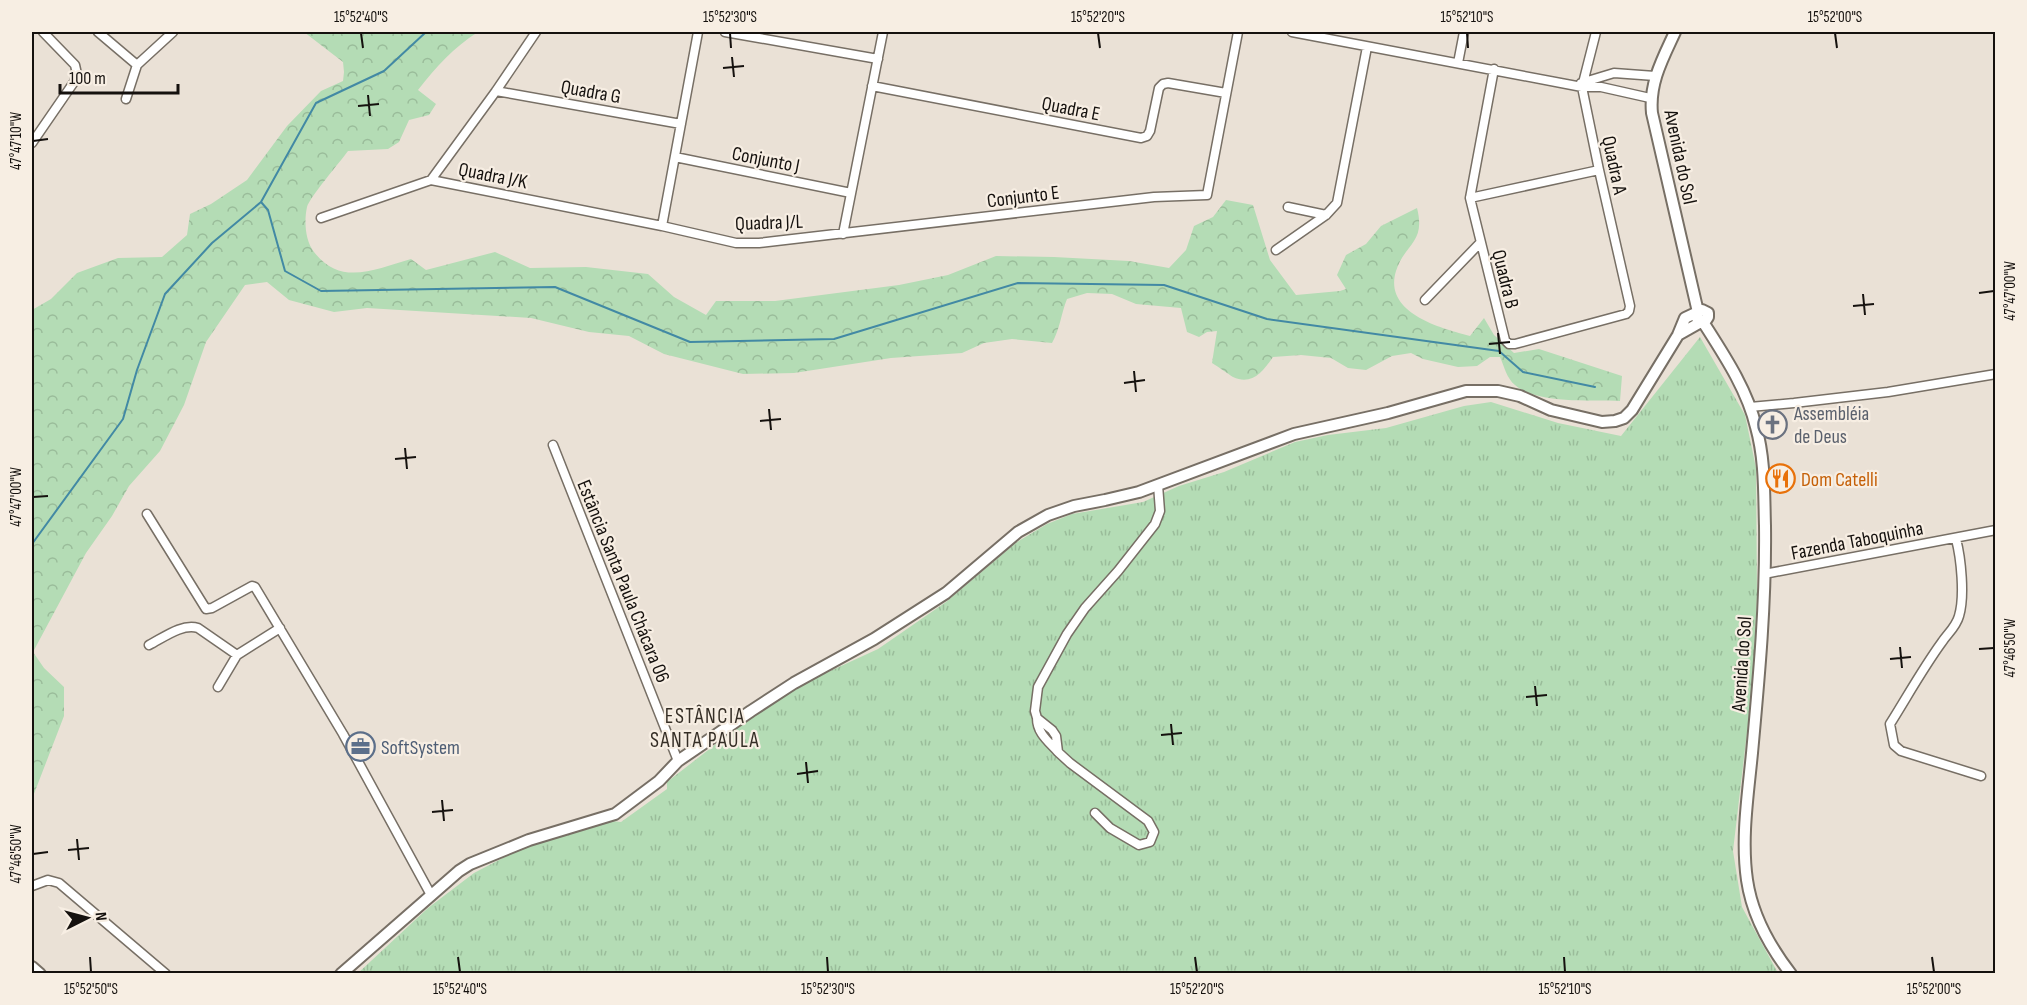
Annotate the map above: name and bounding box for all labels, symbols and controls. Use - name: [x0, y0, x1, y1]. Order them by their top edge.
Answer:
- text: 15°52'40"S: [334, 8, 388, 27]
- text: 15°52'30"S: [703, 8, 757, 27]
- text: 15°52'20"S: [1071, 8, 1125, 27]
- text: 15°52'10"S: [1440, 8, 1494, 27]
- text: 15°52'00"S: [1808, 8, 1862, 27]
- scale bar: [60, 57, 178, 95]
- text: 100 m: [69, 68, 106, 89]
- street label: Quadra G: [559, 75, 623, 109]
- street label: Quadra E: [1040, 92, 1102, 126]
- street label: Avenida do Sol: [1658, 107, 1702, 207]
- text: 47°47'10"W: [7, 112, 26, 170]
- street label: Quadra A: [1596, 134, 1632, 197]
- street label: Conjunto J: [730, 142, 802, 178]
- street label: Quadra J/K: [456, 158, 529, 194]
- street label: Conjunto E: [986, 181, 1061, 213]
- street label: Quadra J/L: [735, 210, 804, 236]
- street label: Quadra B: [1486, 247, 1524, 311]
- text: 47°47'00"W: [2001, 261, 2020, 321]
- place label: Assembléia de Deus: [1793, 402, 1869, 449]
- church icon: Assembléia de Deus: [1757, 409, 1789, 441]
- restaurant icon: Dom Catelli: [1764, 463, 1796, 495]
- text: 47°47'00"W: [7, 467, 26, 527]
- place label: Dom Catelli: [1801, 468, 1878, 492]
- street label: Estância Santa Paula Chácara 06: [571, 477, 675, 686]
- street label: Fazenda Taboquinha: [1789, 516, 1925, 566]
- street label: Avenida do Sol: [1727, 615, 1757, 714]
- text: 47°46'50"W: [2001, 618, 2020, 677]
- district label: ESTÂNCIA SANTA PAULA: [650, 704, 760, 753]
- office icon: SoftSystem: [344, 731, 376, 763]
- place label: SoftSystem: [381, 736, 460, 760]
- text: 47°46'50"W: [7, 824, 26, 883]
- north arrow: [57, 888, 117, 948]
- text: N: [91, 911, 110, 922]
- text: 15°52'50"S: [64, 980, 118, 999]
- text: 15°52'40"S: [433, 980, 487, 999]
- text: 15°52'30"S: [801, 980, 855, 999]
- text: 15°52'20"S: [1170, 980, 1224, 999]
- text: 15°52'10"S: [1538, 980, 1592, 999]
- text: 15°52'00"S: [1907, 980, 1961, 999]

